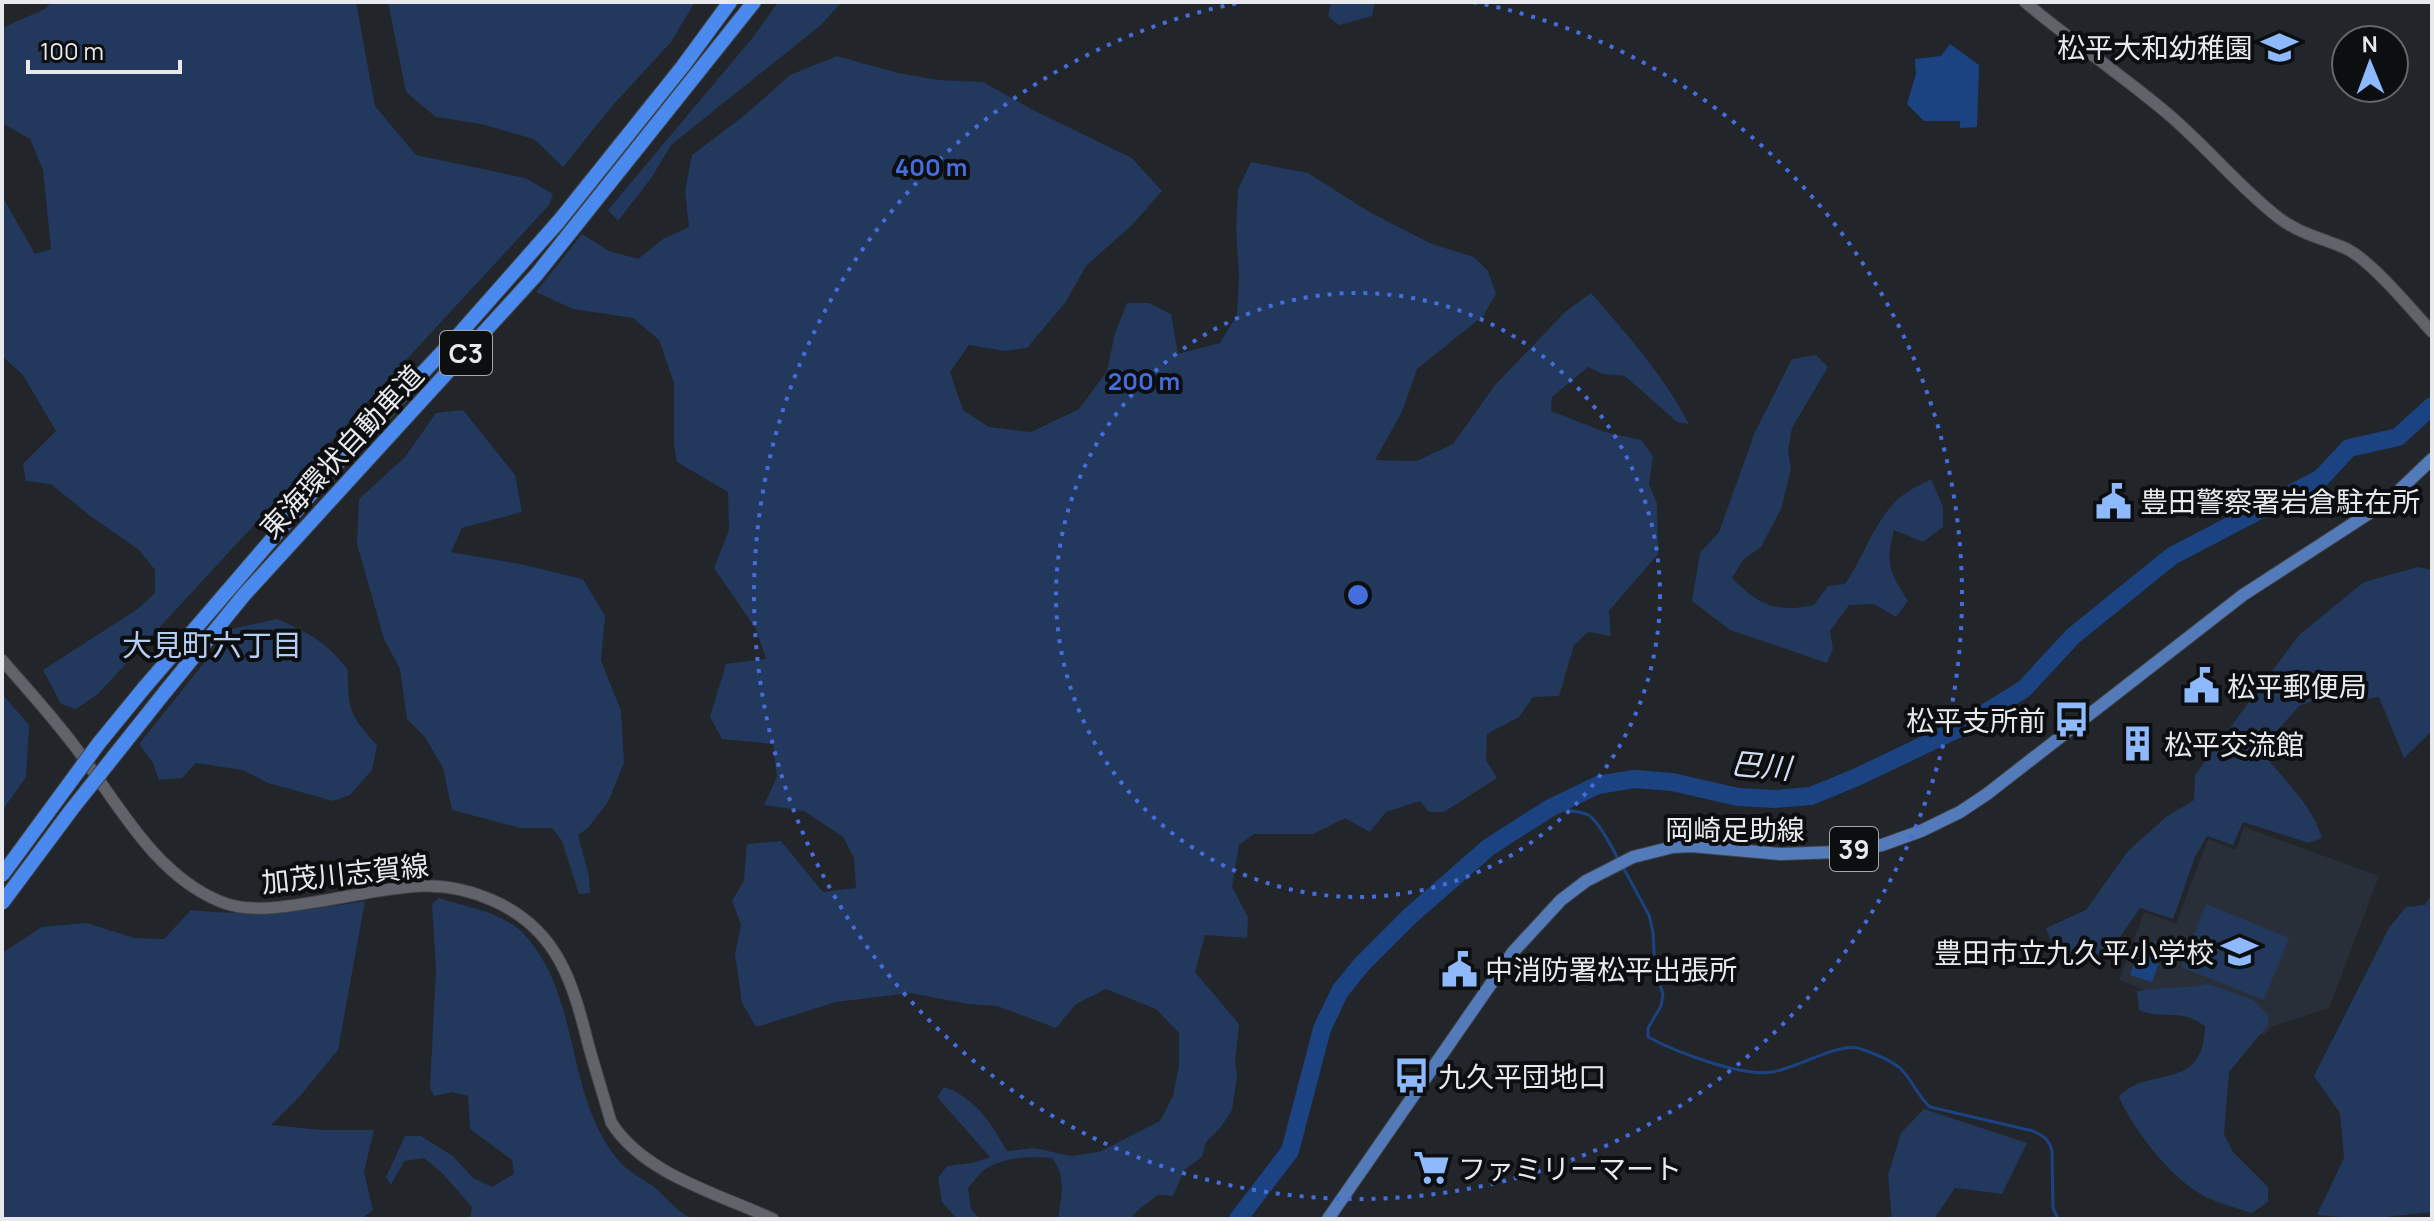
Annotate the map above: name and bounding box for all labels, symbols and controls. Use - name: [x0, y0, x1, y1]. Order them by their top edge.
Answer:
- scale bar: [28, 24, 180, 74]
- north arrow: [2330, 24, 2410, 104]
- place label: 松平大和幼稚園: [2057, 28, 2253, 66]
- school or university icon: 松平大和幼稚園: [2260, 28, 2298, 66]
- text: N: [2361, 29, 2378, 59]
- text: 100 m: [40, 34, 104, 67]
- text: 400 m: [895, 150, 967, 183]
- road number: C3: [440, 331, 492, 375]
- street label: 東海環状自動車道: [251, 356, 431, 546]
- text: 200 m: [1108, 364, 1180, 397]
- public building icon: 豊田警察署岩倉駐在所: [2095, 482, 2133, 520]
- place label: 豊田警察署岩倉駐在所: [2140, 482, 2420, 520]
- centre of rings: [1344, 581, 1372, 609]
- district label: 大見町六丁目: [122, 624, 302, 665]
- public building icon: 松平郵便局: [2182, 667, 2220, 705]
- place label: 松平郵便局: [2227, 667, 2367, 705]
- place label: 松平支所前: [1906, 701, 2046, 739]
- bus stop icon: 松平支所前: [2053, 701, 2091, 739]
- building icon: 松平交流館: [2119, 725, 2157, 763]
- place label: 松平交流館: [2164, 725, 2304, 763]
- water label: 巴川: [1729, 742, 1796, 788]
- street label: 岡崎足助線: [1665, 810, 1805, 848]
- road number: 39: [1830, 827, 1878, 871]
- street label: 加茂川志賀線: [259, 845, 431, 901]
- place label: 豊田市立九久平小学校: [1934, 933, 2214, 971]
- school or university icon: 豊田市立九久平小学校: [2221, 933, 2259, 971]
- public building icon: 中消防署松平出張所: [1440, 950, 1478, 988]
- place label: 中消防署松平出張所: [1485, 950, 1737, 988]
- bus stop icon: 九久平団地口: [1393, 1057, 1431, 1095]
- place label: 九久平団地口: [1438, 1057, 1606, 1095]
- supermarket icon: ファミリーマート: [1413, 1149, 1451, 1187]
- place label: ファミリーマート: [1458, 1149, 1682, 1187]

